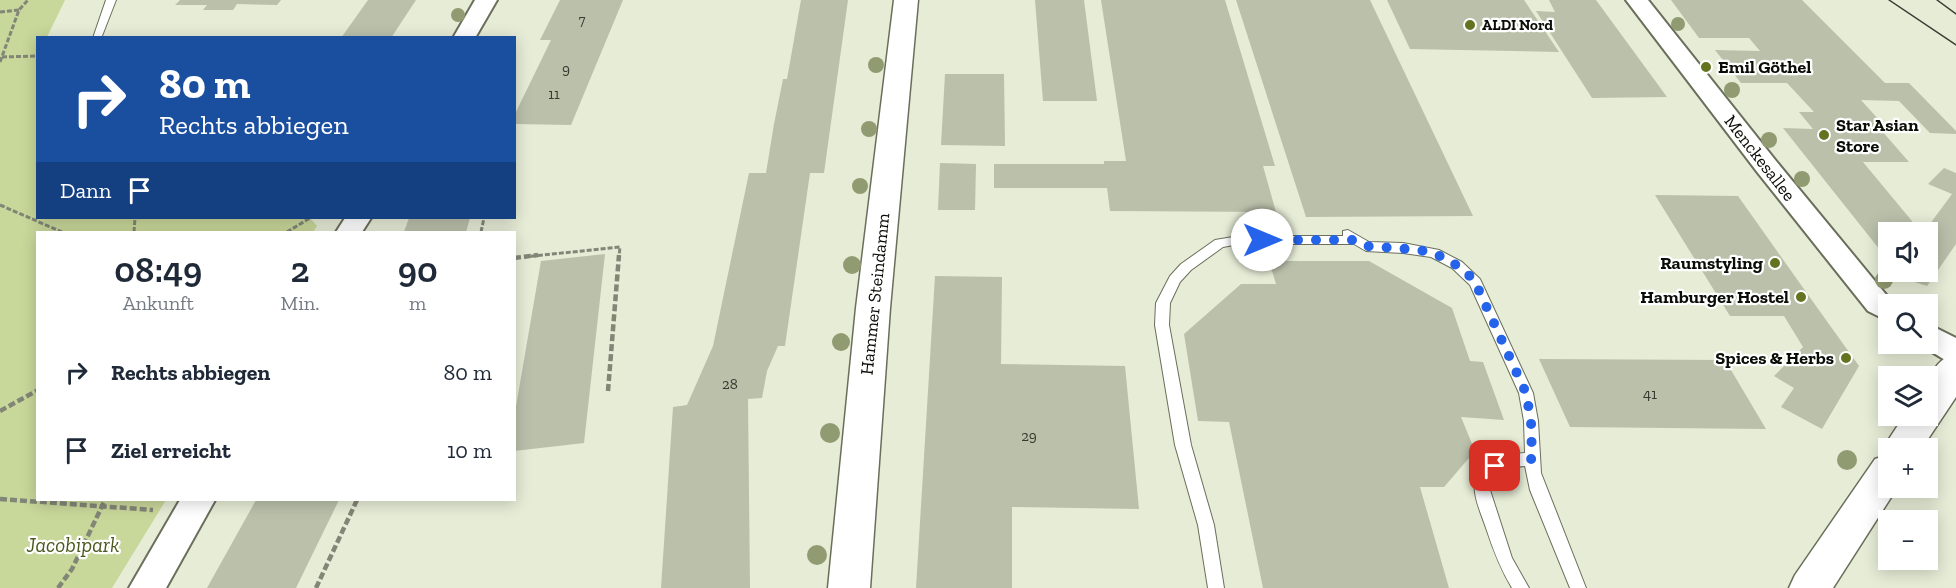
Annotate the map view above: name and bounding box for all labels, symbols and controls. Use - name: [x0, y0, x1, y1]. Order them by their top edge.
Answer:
- house number: 7: [579, 12, 586, 29]
- place label: ALDI Nord: [1482, 16, 1554, 34]
- marker: ALDI Nord: [1463, 18, 1477, 32]
- place label: Emil Göthel: [1718, 56, 1811, 78]
- text: 80 m: [159, 58, 250, 109]
- icon: right: [60, 60, 138, 138]
- house number: 9: [562, 60, 570, 78]
- marker: Emil Göthel: [1699, 60, 1713, 74]
- house number: 11: [548, 85, 560, 103]
- text: Rechts abbiegen: [159, 109, 349, 141]
- street label: Menckesallee: [1720, 111, 1800, 205]
- place label: Star Asian Store: [1836, 114, 1919, 157]
- marker: Star Asian Store: [1817, 128, 1831, 142]
- icon: arrive: [123, 174, 156, 207]
- text: Dann: [60, 177, 111, 204]
- position arrow: [1230, 208, 1294, 272]
- street label: Hammer Steindamm: [856, 211, 894, 376]
- map controls: [1878, 222, 1938, 570]
- button: sound: [1878, 222, 1938, 282]
- text: 08:49: [114, 248, 202, 291]
- text: 2: [291, 248, 310, 291]
- text: 90: [398, 248, 438, 291]
- place label: Raumstyling: [1660, 252, 1763, 274]
- marker: Raumstyling: [1768, 256, 1782, 270]
- place label: Hamburger Hostel: [1640, 286, 1789, 308]
- marker: Hamburger Hostel: [1794, 290, 1808, 304]
- text: Ankunft: [123, 291, 194, 315]
- text: Min.: [281, 291, 319, 315]
- text: m: [409, 291, 426, 315]
- button: search: [1878, 294, 1938, 354]
- place label: Spices & Herbs: [1715, 347, 1834, 369]
- marker: Spices & Herbs: [1839, 351, 1853, 365]
- icon: right: [60, 356, 93, 389]
- text: Rechts abbiegen: [111, 359, 270, 386]
- text: 80 m: [444, 359, 492, 386]
- button: layers: [1878, 366, 1938, 426]
- house number: 28: [722, 375, 738, 393]
- house number: 41: [1643, 385, 1657, 403]
- house number: 29: [1021, 427, 1037, 445]
- icon: arrive: [60, 434, 93, 467]
- text: Ziel erreicht: [111, 437, 231, 464]
- text: 10 m: [447, 437, 492, 464]
- button: +: [1878, 438, 1938, 498]
- pin: [1469, 440, 1520, 491]
- icon: arrive: [1478, 449, 1511, 482]
- button: −: [1878, 510, 1938, 570]
- park label: Jacobipark: [26, 532, 119, 557]

